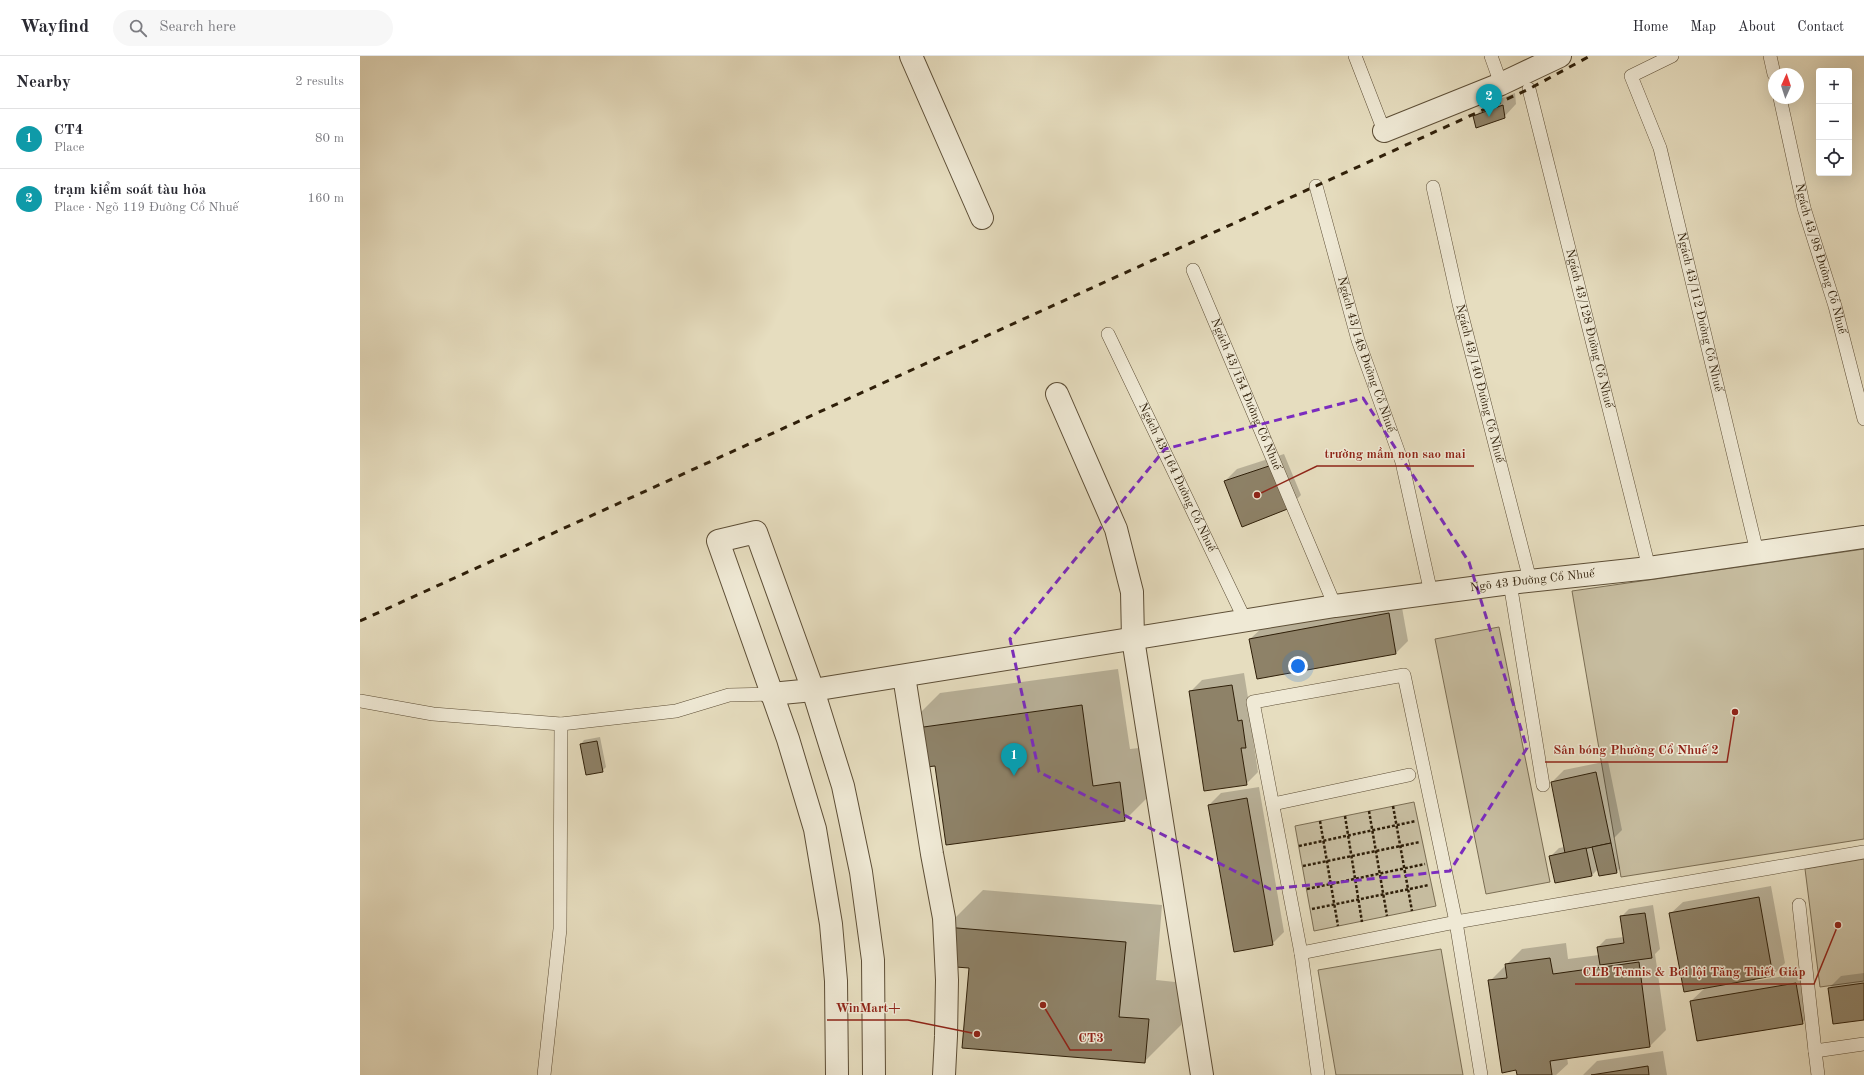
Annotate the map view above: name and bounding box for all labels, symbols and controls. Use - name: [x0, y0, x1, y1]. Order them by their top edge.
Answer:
- search box: [113, 10, 393, 46]
- icon: search: [127, 17, 149, 39]
- text: Wayfind: [20, 18, 89, 37]
- text: Search here: [159, 20, 236, 35]
- text: Home: [1633, 20, 1668, 34]
- text: Map: [1690, 20, 1716, 34]
- text: About: [1738, 20, 1775, 34]
- text: Contact: [1797, 20, 1844, 34]
- north arrow: [1768, 68, 1804, 104]
- map controls: [1816, 68, 1852, 176]
- button: +: [1816, 68, 1852, 104]
- text: Nearby: [16, 74, 71, 91]
- text: 2 results: [295, 75, 344, 88]
- pin: 2: [1476, 84, 1502, 117]
- button: −: [1816, 104, 1852, 140]
- text: CT4: [54, 123, 83, 138]
- text: 1: [25, 132, 33, 145]
- text: 80 m: [315, 132, 344, 145]
- button: locate: [1816, 140, 1852, 176]
- text: Place: [54, 141, 84, 154]
- street label: Ngách 43/98 Đường Cổ Nhuế: [1793, 182, 1849, 337]
- text: trạm kiểm soát tàu hỏa: [54, 183, 206, 198]
- text: 2: [25, 192, 33, 205]
- text: 160 m: [307, 192, 344, 205]
- text: Place · Ngõ 119 Đường Cổ Nhuế: [54, 201, 239, 214]
- street label: Ngách 43/112 Đường Cổ Nhuế: [1674, 231, 1726, 394]
- street label: Ngách 43/128 Đường Cổ Nhuế: [1563, 248, 1616, 411]
- street label: Ngách 43/148 Đường Cổ Nhuế: [1335, 275, 1398, 436]
- street label: Ngách 43/140 Đường Cổ Nhuế: [1453, 303, 1507, 466]
- street label: Ngách 43/154 Đường Cổ Nhuế: [1208, 317, 1284, 473]
- street label: Ngách 43/164 Đường Cổ Nhuế: [1136, 401, 1219, 555]
- callout: trường mầm non sao mai: [1317, 441, 1474, 466]
- text: trường mầm non sao mai: [1324, 447, 1466, 461]
- street label: Ngõ 43 Đường Cổ Nhuế: [1469, 567, 1597, 594]
- your location: [1288, 656, 1308, 676]
- callout: Sân bóng Phường Cổ Nhuế 2: [1545, 737, 1727, 762]
- pin: 1: [1001, 743, 1027, 776]
- text: Sân bóng Phường Cổ Nhuế 2: [1553, 743, 1719, 757]
- callout: CLB Tennis & Bơi lội Tăng Thiết Giáp: [1575, 959, 1814, 984]
- text: CLB Tennis & Bơi lội Tăng Thiết Giáp: [1583, 966, 1805, 979]
- callout: WinMart+: [827, 995, 908, 1020]
- text: WinMart+: [835, 1002, 901, 1015]
- callout: CT3: [1070, 1025, 1112, 1050]
- text: CT3: [1078, 1032, 1104, 1045]

